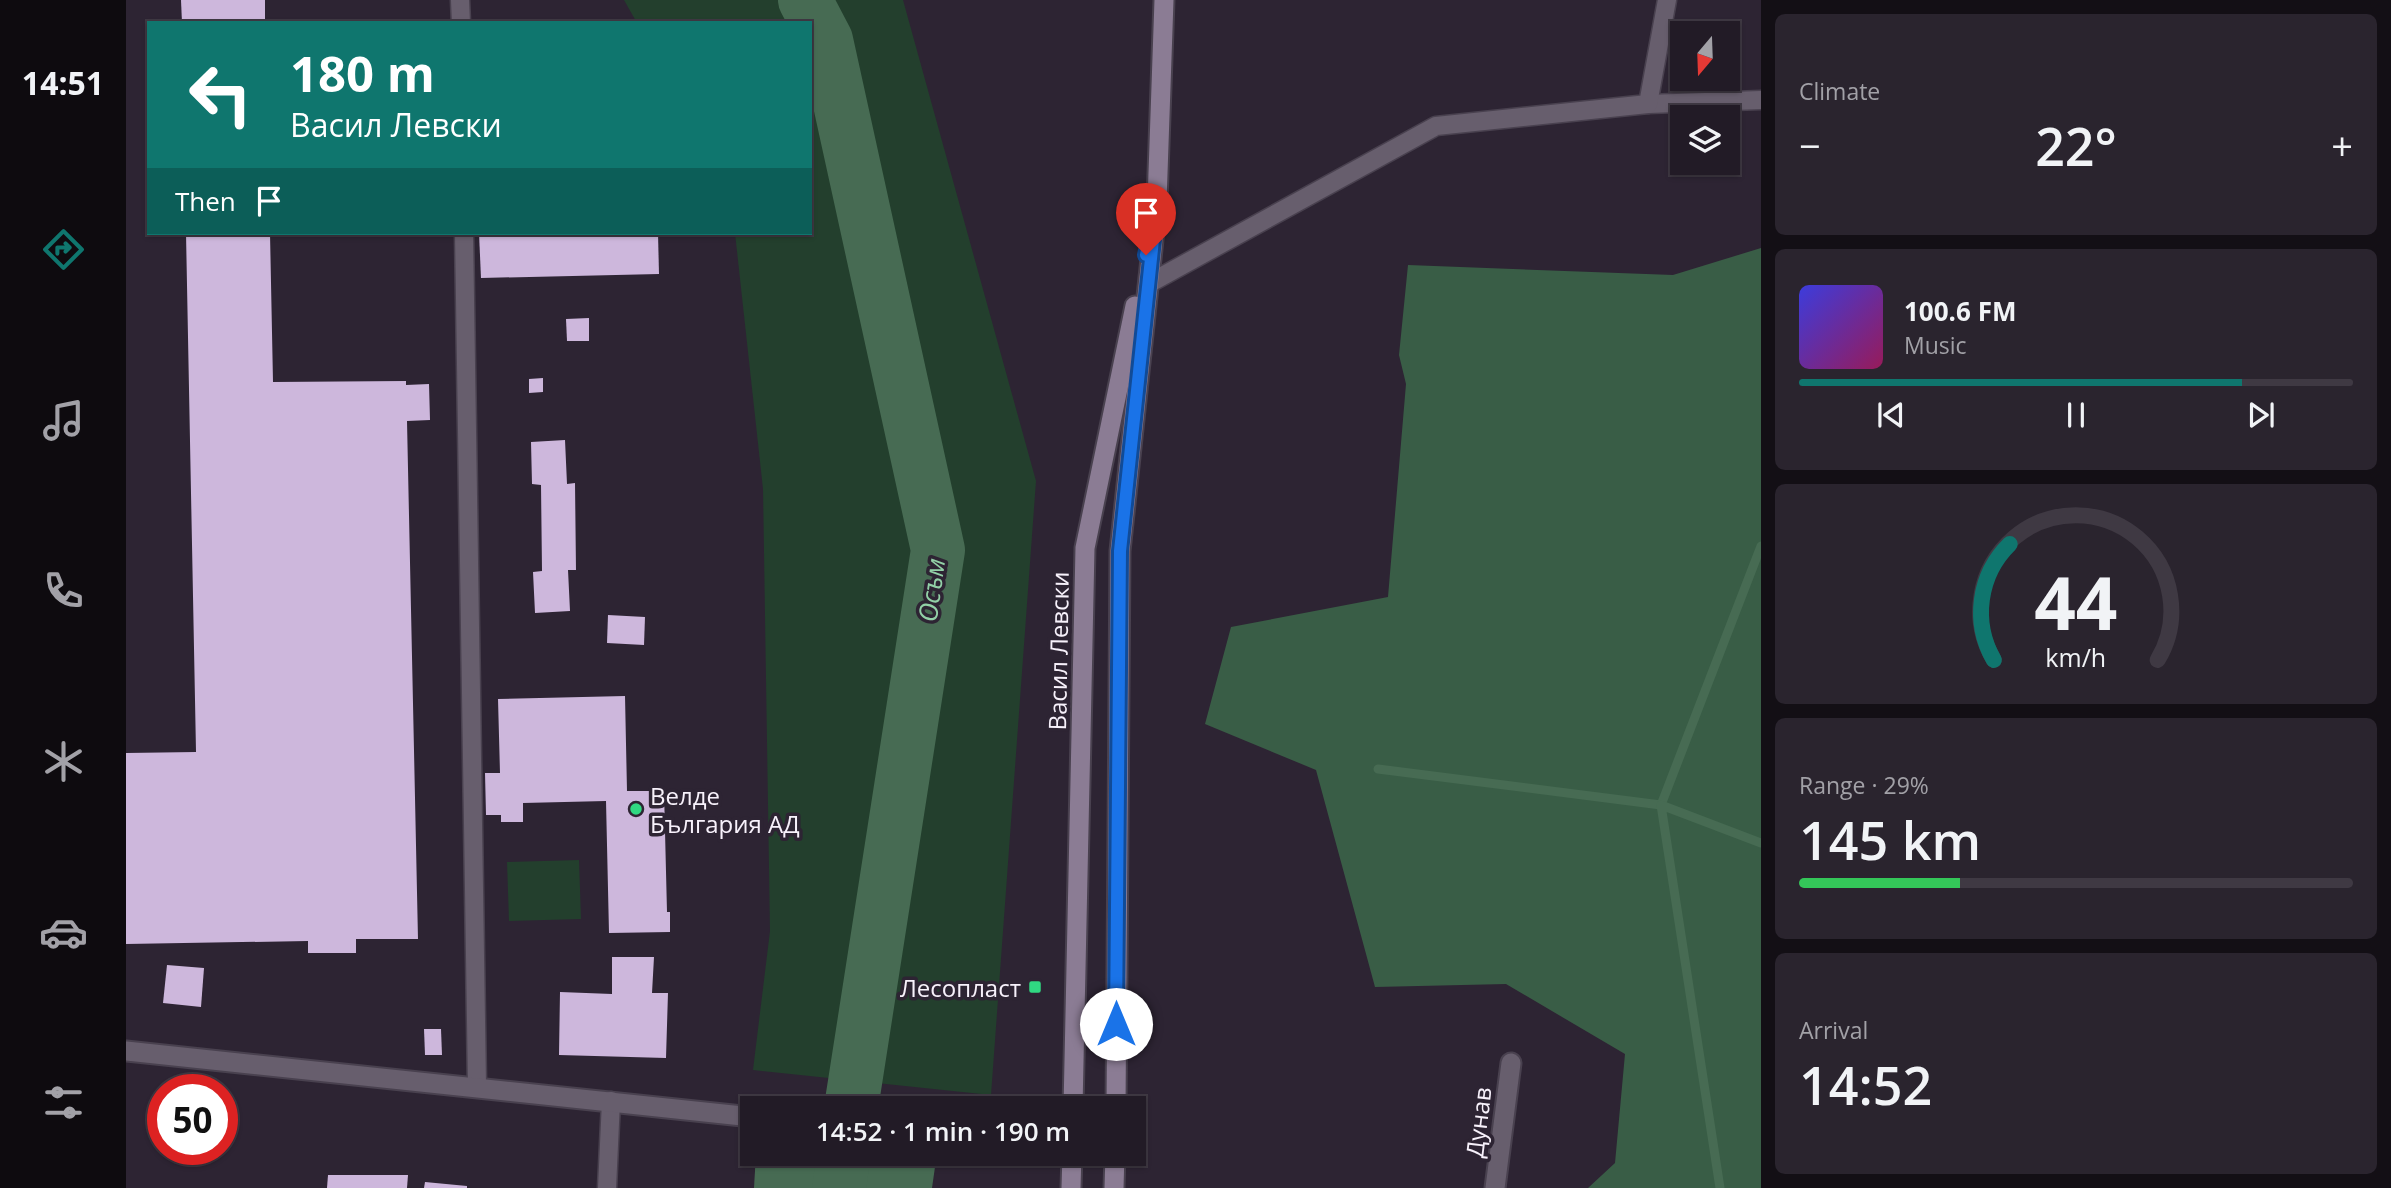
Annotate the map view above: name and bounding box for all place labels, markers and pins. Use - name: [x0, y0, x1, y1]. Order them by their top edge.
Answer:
- pin: [1116, 183, 1176, 255]
- place label: Велде България АД: [650, 779, 800, 840]
- marker: Велде България АД: [628, 801, 644, 817]
- place label: Лесопласт: [900, 971, 1021, 1004]
- marker: Лесопласт: [1027, 979, 1043, 995]

